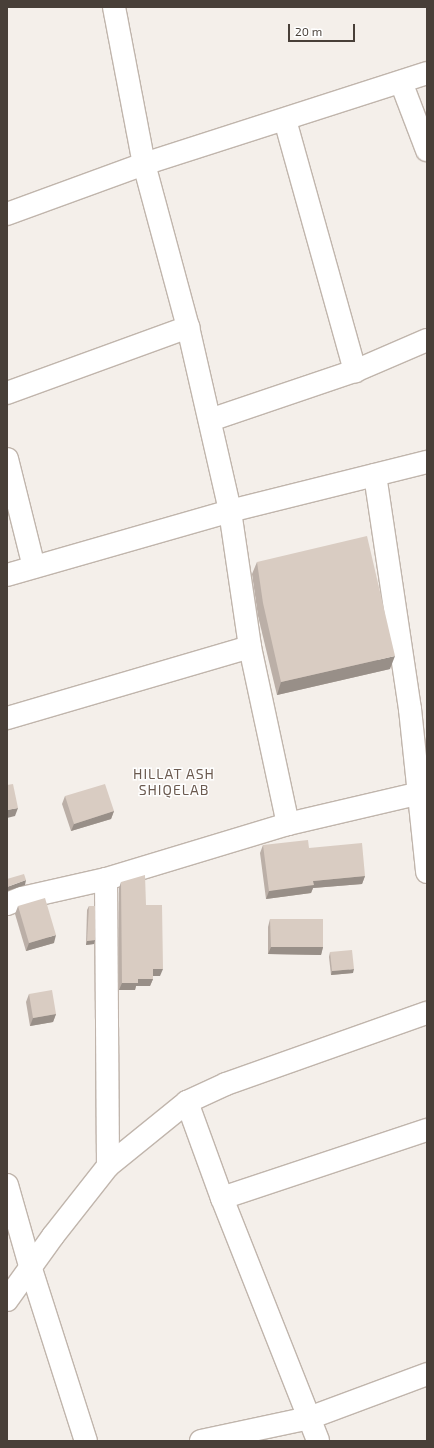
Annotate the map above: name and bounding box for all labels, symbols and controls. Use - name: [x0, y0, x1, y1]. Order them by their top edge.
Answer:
- scale bar: [290, 16, 357, 42]
- text: 20 m: [295, 24, 322, 38]
- district label: HILLAT ASH SHIQELAB: [133, 766, 215, 798]

